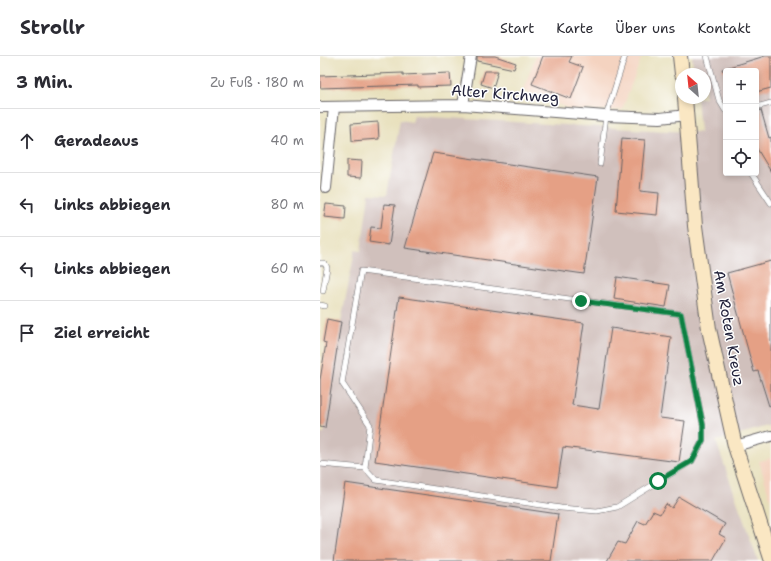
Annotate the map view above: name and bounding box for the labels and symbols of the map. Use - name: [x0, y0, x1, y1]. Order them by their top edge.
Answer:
- north arrow: [675, 68, 711, 104]
- street label: Alter Kirchweg: [450, 80, 560, 108]
- street label: Am Roten Kreuz: [709, 268, 749, 388]
- route end: [572, 292, 590, 310]
- route start: [649, 472, 667, 490]

